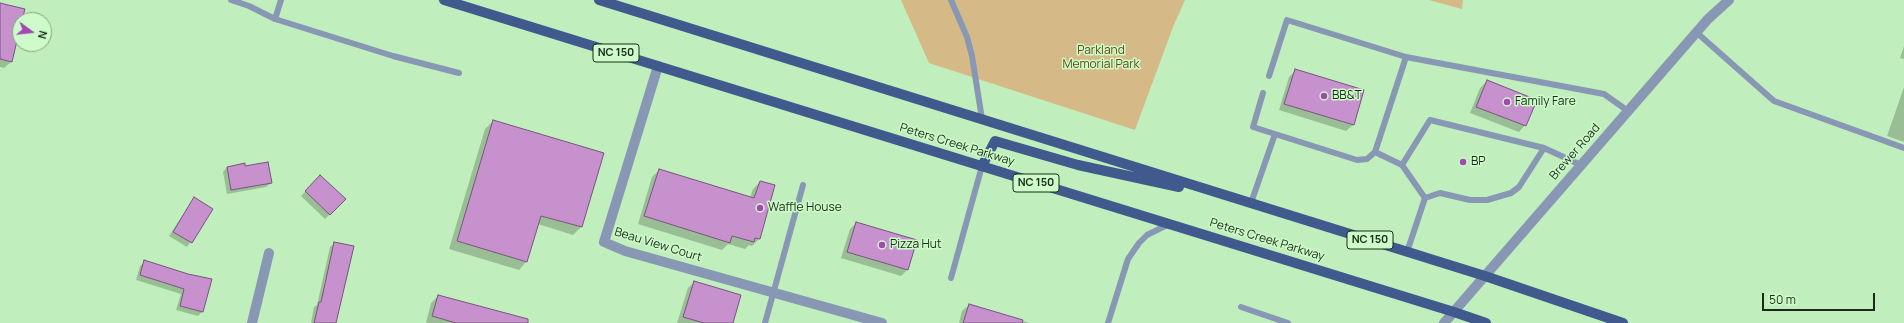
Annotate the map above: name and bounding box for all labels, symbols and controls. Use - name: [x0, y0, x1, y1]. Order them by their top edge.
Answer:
- north arrow: [12, 12, 52, 52]
- text: N: [35, 29, 51, 41]
- road number: NC 150: [593, 44, 639, 62]
- park label: Parkland Memorial Park: [1062, 44, 1140, 72]
- place label: BB&T: [1332, 89, 1362, 103]
- marker: BB&T: [1319, 91, 1329, 101]
- place label: Family Fare: [1515, 95, 1576, 109]
- marker: Family Fare: [1502, 97, 1512, 107]
- street label: Peters Creek Parkway: [898, 121, 1016, 169]
- street label: Brewer Road: [1547, 121, 1603, 183]
- place label: BP: [1471, 155, 1486, 169]
- marker: BP: [1458, 157, 1468, 167]
- road number: NC 150: [1013, 174, 1059, 192]
- place label: Waffle House: [768, 201, 842, 215]
- marker: Waffle House: [755, 203, 765, 213]
- street label: Peters Creek Parkway: [1208, 216, 1326, 264]
- street label: Beau View Court: [613, 225, 703, 265]
- road number: NC 150: [1347, 231, 1393, 249]
- place label: Pizza Hut: [890, 238, 942, 252]
- marker: Pizza Hut: [877, 240, 887, 250]
- scale bar: [1764, 285, 1877, 311]
- text: 50 m: [1769, 291, 1796, 308]

